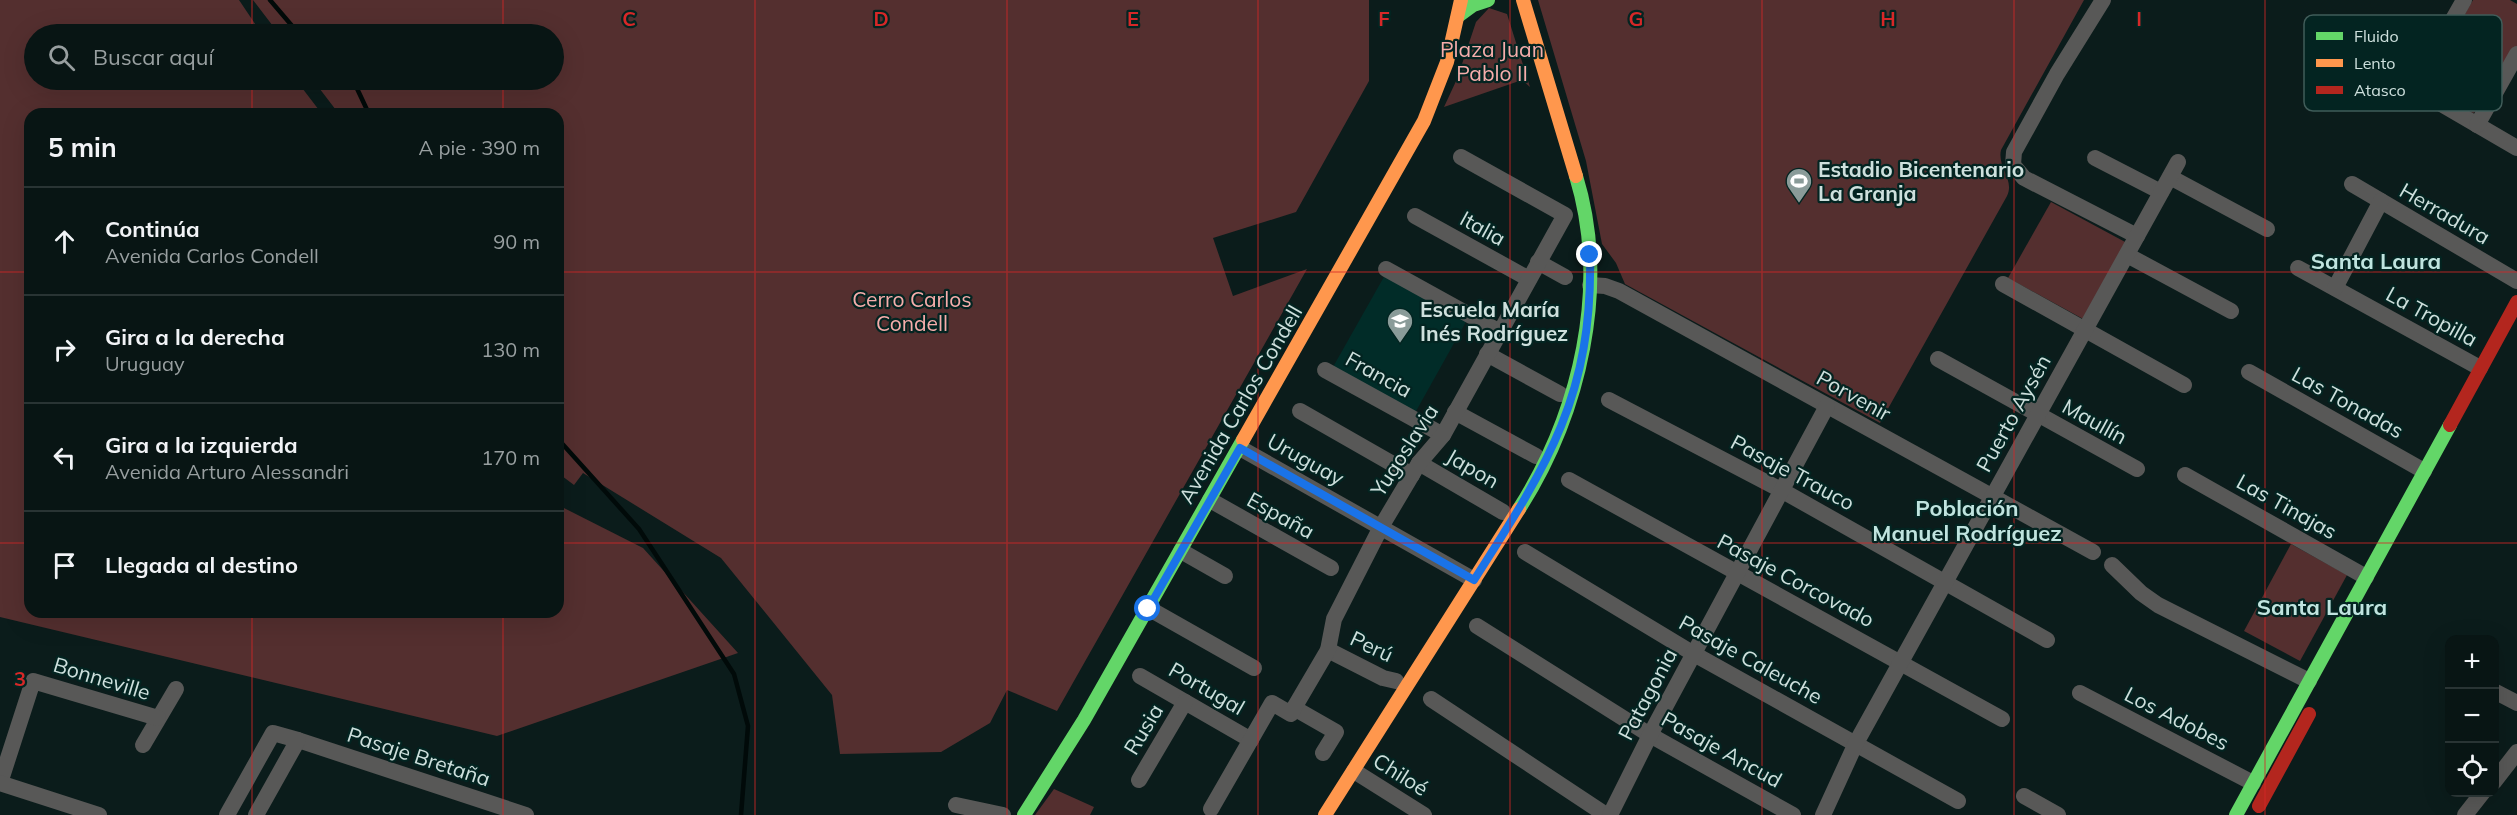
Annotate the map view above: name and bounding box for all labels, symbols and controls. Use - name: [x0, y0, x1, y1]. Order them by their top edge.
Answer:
- text: C: [622, 6, 636, 31]
- text: D: [873, 6, 889, 31]
- text: E: [1127, 6, 1139, 31]
- text: F: [1378, 6, 1390, 31]
- text: G: [1629, 6, 1643, 31]
- text: H: [1880, 6, 1896, 31]
- text: I: [2136, 6, 2142, 31]
- legend: [2304, 15, 2502, 111]
- search box: [24, 24, 564, 90]
- text: Fluido: [2354, 26, 2399, 46]
- park label: Plaza Juan Pablo II: [1440, 36, 1544, 86]
- icon: search: [45, 41, 78, 74]
- text: Buscar aquí: [93, 43, 214, 71]
- text: Lento: [2354, 53, 2395, 73]
- text: Atasco: [2354, 80, 2406, 100]
- text: 5 min: [48, 131, 117, 164]
- text: A pie · 390 m: [419, 135, 540, 160]
- place label: Estadio Bicentenario La Granja: [1818, 156, 2024, 206]
- sports icon: Estadio Bicentenario La Granja: [1784, 166, 1814, 204]
- street label: Herradura: [2395, 177, 2495, 249]
- street label: Italia: [1456, 205, 1510, 251]
- text: Continúa: [105, 215, 200, 243]
- icon: ahead: [48, 225, 81, 258]
- text: 90 m: [493, 229, 540, 254]
- route end: [1576, 241, 1602, 267]
- text: Avenida Carlos Condell: [105, 243, 319, 268]
- district label: Santa Laura: [2311, 247, 2441, 275]
- street label: La Tropilla: [2382, 280, 2482, 352]
- park label: Cerro Carlos Condell: [852, 286, 972, 336]
- place label: Escuela María Inés Rodríguez: [1420, 296, 1568, 346]
- street label: Avenida Carlos Condell: [1173, 300, 1307, 508]
- school or university icon: Escuela María Inés Rodríguez: [1385, 306, 1415, 344]
- text: Gira a la derecha: [105, 323, 285, 351]
- icon: right: [48, 333, 81, 366]
- text: 130 m: [481, 337, 540, 362]
- street label: Francia: [1341, 345, 1417, 403]
- street label: Puerto Aysén: [1970, 350, 2056, 476]
- text: Uruguay: [105, 351, 185, 376]
- street label: Las Tonadas: [2288, 361, 2408, 443]
- street label: Porvenir: [1812, 364, 1896, 426]
- street label: Maullín: [2058, 393, 2132, 449]
- street label: Yugoslavia: [1364, 399, 1443, 502]
- street label: Uruguay: [1263, 427, 1349, 491]
- street label: Pasaje Trauco: [1727, 429, 1859, 515]
- text: Gira a la izquierda: [105, 431, 298, 459]
- icon: left: [48, 441, 81, 474]
- street label: Japon: [1442, 443, 1504, 493]
- text: 170 m: [481, 445, 540, 470]
- text: Avenida Arturo Alessandri: [105, 459, 349, 484]
- street label: Las Tinajas: [2232, 468, 2342, 544]
- street label: España: [1243, 486, 1319, 544]
- district label: Población Manuel Rodríguez: [1872, 494, 2062, 547]
- street label: Pasaje Corcovado: [1713, 528, 1879, 632]
- icon: arrive: [48, 549, 81, 582]
- text: Llegada al destino: [105, 551, 298, 579]
- district label: Santa Laura: [2257, 593, 2387, 621]
- route start: [1134, 595, 1160, 621]
- street label: Pasaje Caleuche: [1675, 609, 1827, 709]
- street label: Perú: [1346, 625, 1398, 667]
- map controls: [2445, 635, 2499, 797]
- button: +: [2445, 635, 2499, 689]
- street label: Patagonia: [1612, 644, 1682, 744]
- street label: Bonneville: [51, 651, 153, 705]
- street label: Portugal: [1165, 656, 1249, 720]
- text: 3: [14, 666, 26, 691]
- street label: Los Adobes: [2120, 681, 2234, 755]
- button: −: [2445, 689, 2499, 743]
- street label: Rusia: [1118, 699, 1168, 759]
- street label: Pasaje Ancud: [1657, 705, 1787, 793]
- street label: Pasaje Bretaña: [344, 721, 494, 791]
- button: locate: [2445, 743, 2499, 797]
- street label: Chiloé: [1369, 747, 1433, 801]

